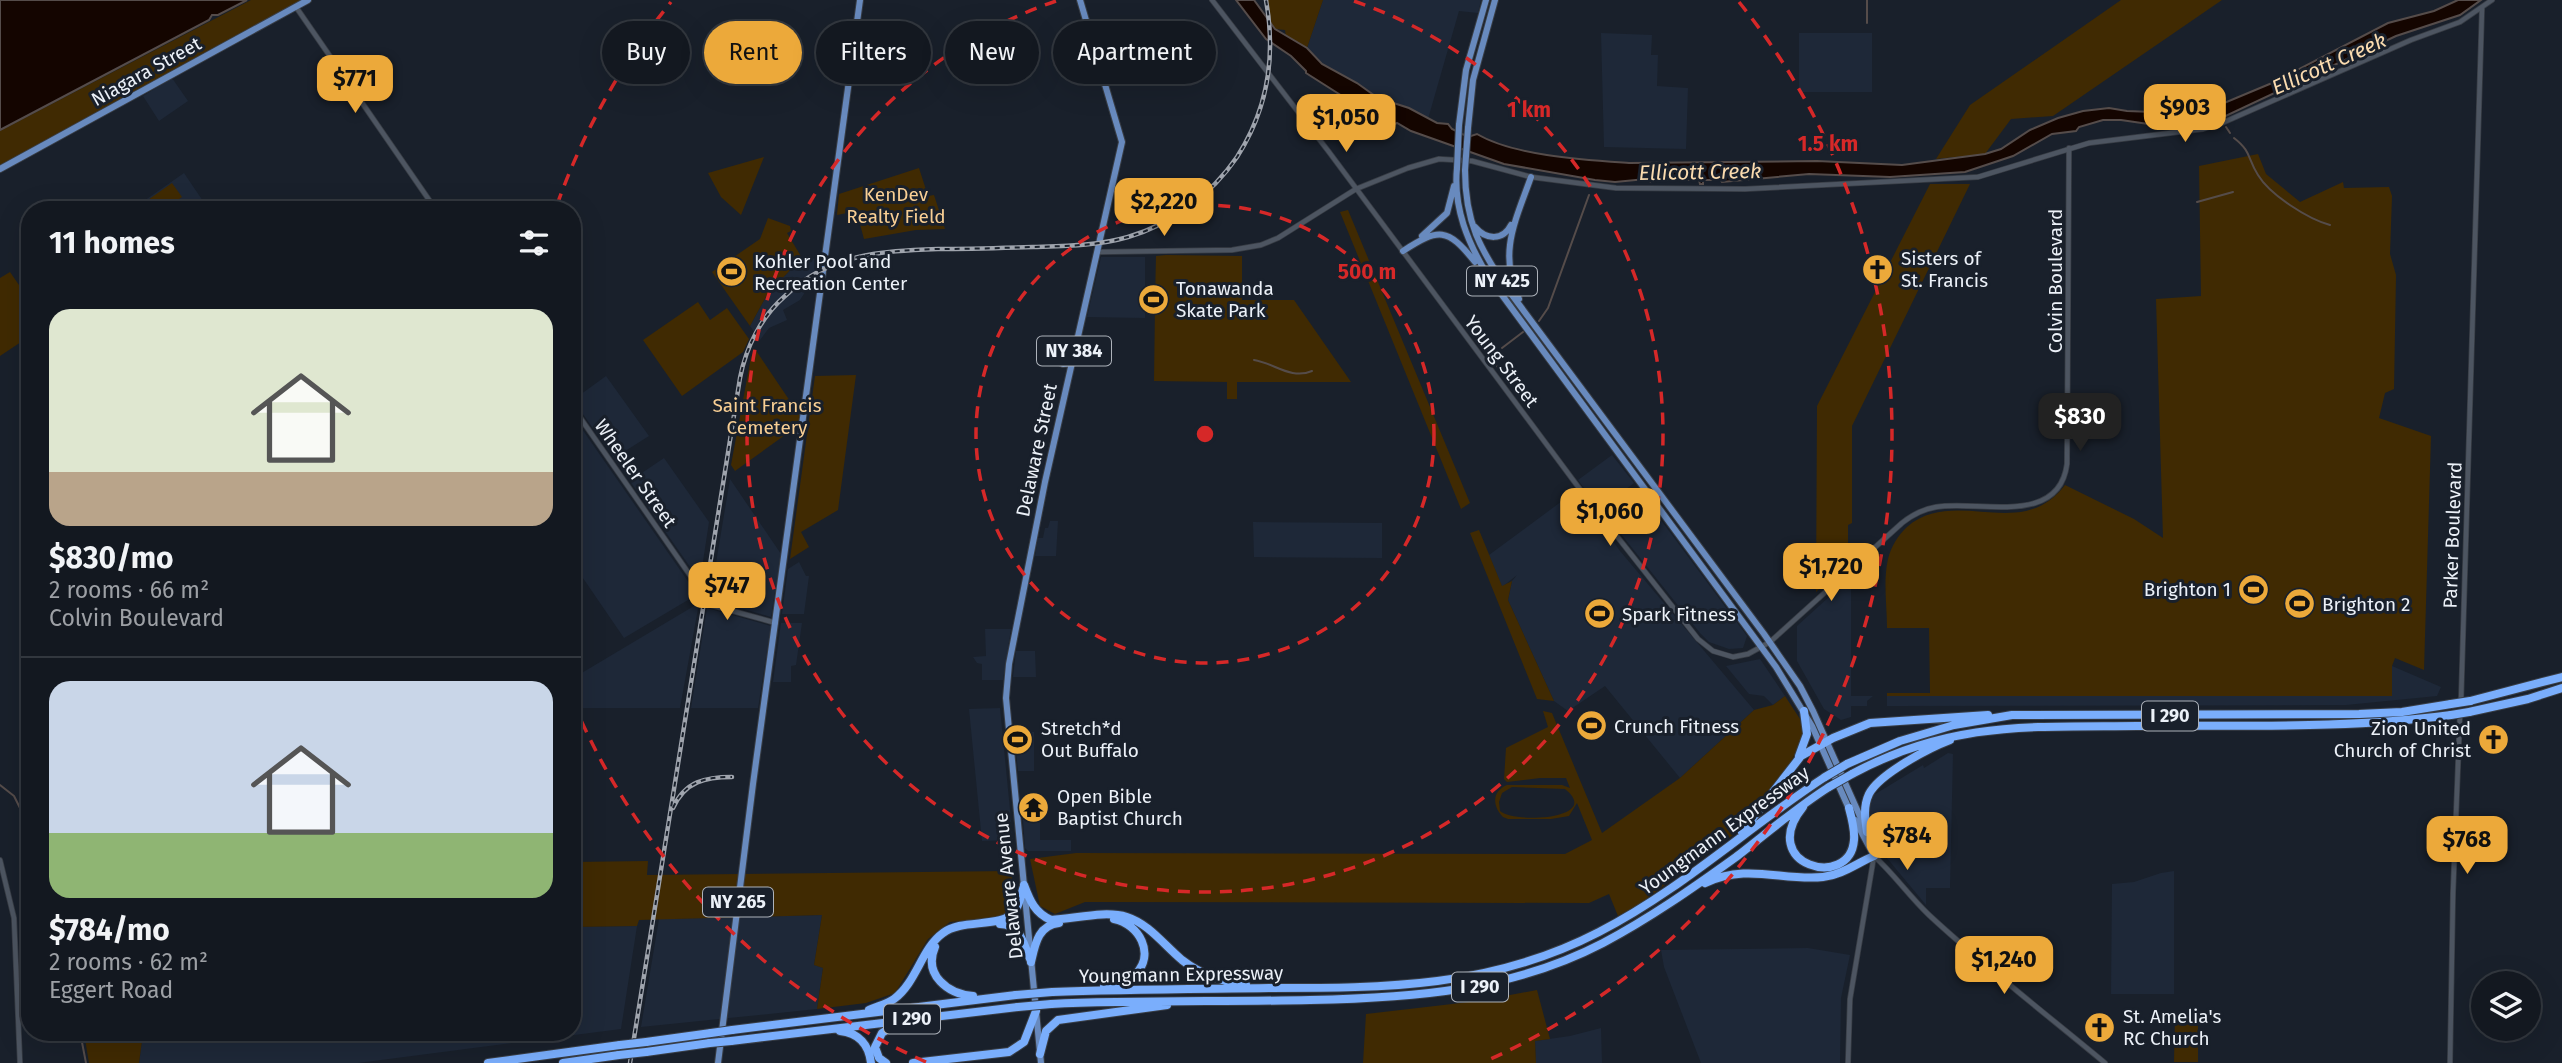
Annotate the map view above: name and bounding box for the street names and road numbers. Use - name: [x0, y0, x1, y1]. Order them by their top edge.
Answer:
- street label: Niagara Street: [87, 32, 205, 111]
- street label: Colvin Boulevard: [2044, 209, 2067, 353]
- road number: NY 425: [1467, 267, 1537, 296]
- street label: Young Street: [1460, 311, 1544, 412]
- road number: NY 384: [1037, 337, 1111, 366]
- street label: Delaware Street: [1011, 381, 1062, 519]
- street label: Wheeler Street: [590, 415, 682, 532]
- street label: Parker Boulevard: [2438, 461, 2467, 609]
- road number: I 290: [2142, 702, 2198, 730]
- street label: Youngmann Expressway: [1635, 761, 1814, 900]
- street label: Delaware Avenue: [989, 812, 1028, 960]
- road number: NY 265: [703, 888, 773, 917]
- street label: Youngmann Expressway: [1079, 961, 1284, 988]
- road number: I 290: [1452, 972, 1508, 1002]
- road number: I 290: [884, 1004, 940, 1034]

